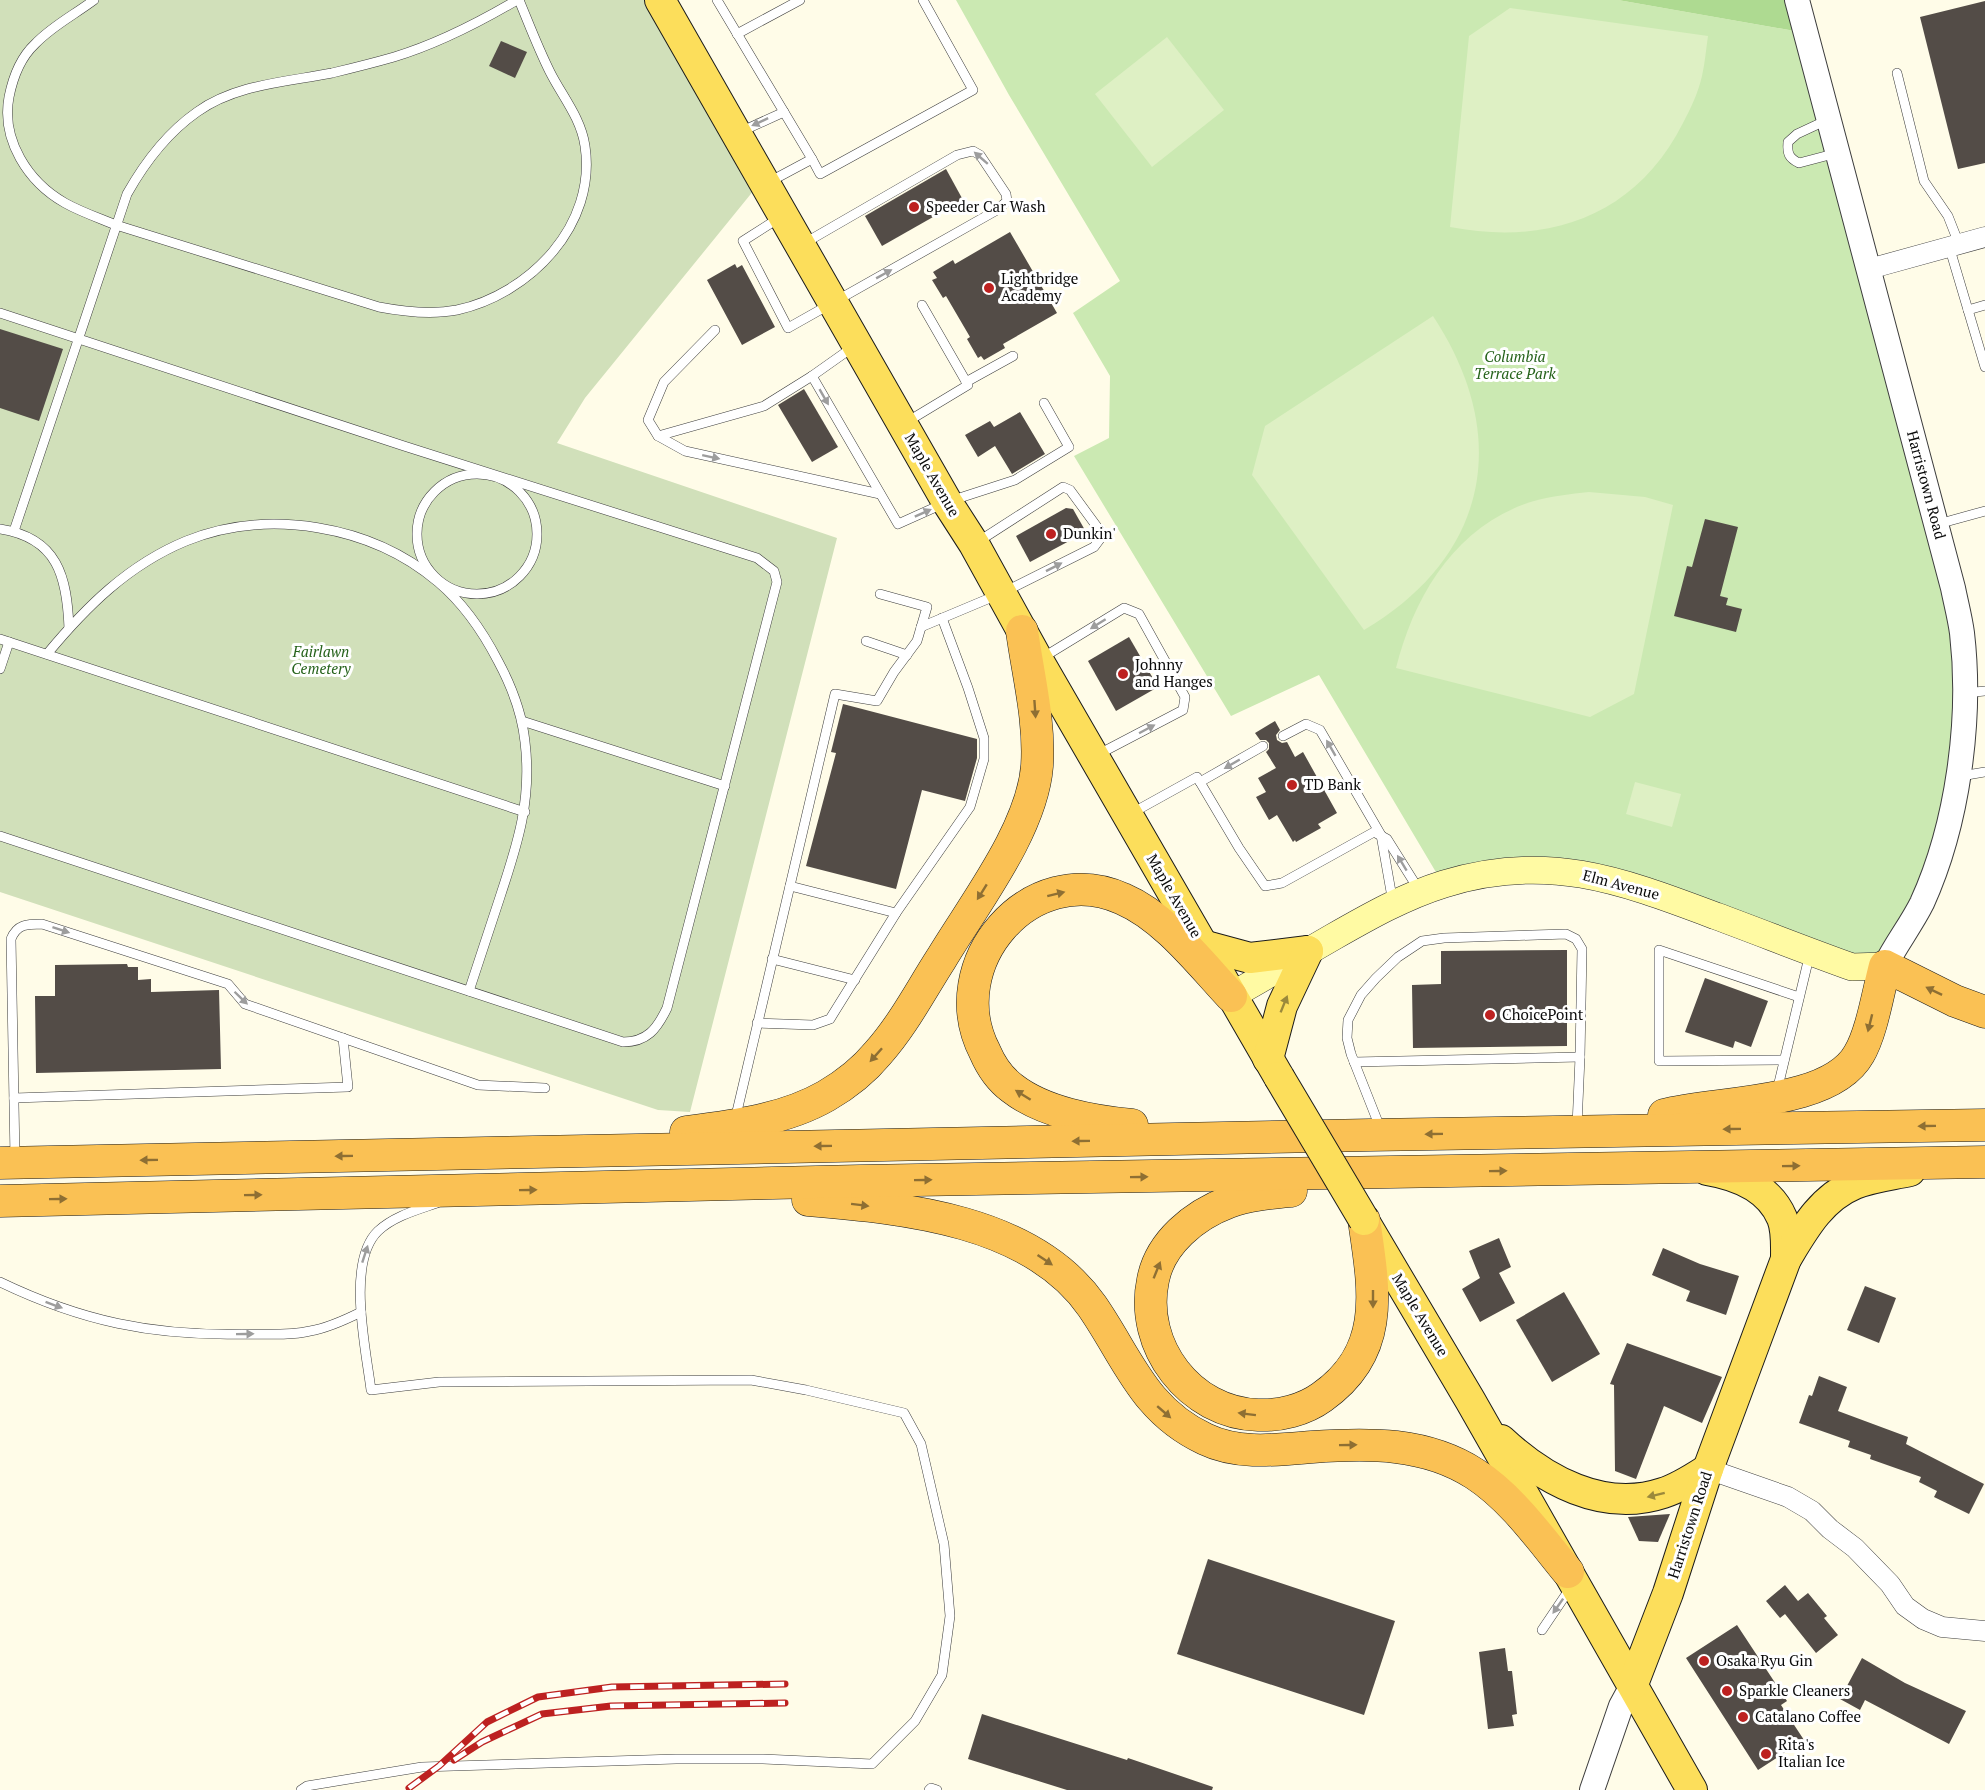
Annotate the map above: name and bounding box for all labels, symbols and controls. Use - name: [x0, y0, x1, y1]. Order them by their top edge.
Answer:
- one-way arrow: [752, 118, 769, 127]
- one-way arrow: [973, 151, 988, 164]
- place label: Speeder Car Wash: [926, 196, 1046, 216]
- marker: Speeder Car Wash: [907, 200, 921, 214]
- one-way arrow: [876, 268, 892, 279]
- place label: Lightbridge Academy: [1001, 268, 1078, 305]
- marker: Lightbridge Academy: [982, 281, 996, 295]
- park label: Columbia Terrace Park: [1474, 346, 1557, 383]
- one-way arrow: [818, 388, 828, 405]
- street label: Harristown Road: [1903, 428, 1951, 541]
- street label: Maple Avenue: [901, 429, 965, 520]
- one-way arrow: [702, 453, 721, 462]
- one-way arrow: [914, 508, 932, 518]
- place label: Dunkin': [1063, 523, 1116, 543]
- marker: Dunkin': [1044, 527, 1058, 541]
- one-way arrow: [1046, 562, 1063, 572]
- one-way arrow: [1090, 618, 1106, 629]
- park label: Fairlawn Cemetery: [291, 641, 352, 678]
- place label: Johnny and Hanges: [1135, 654, 1213, 691]
- marker: Johnny and Hanges: [1116, 667, 1130, 681]
- one-way arrow: [1030, 700, 1039, 719]
- one-way arrow: [1139, 724, 1156, 734]
- one-way arrow: [1325, 740, 1336, 756]
- one-way arrow: [1224, 759, 1240, 770]
- place label: TD Bank: [1304, 774, 1361, 794]
- marker: TD Bank: [1285, 778, 1299, 792]
- street label: Maple Avenue: [1143, 850, 1207, 941]
- one-way arrow: [1396, 855, 1407, 871]
- street label: Elm Avenue: [1581, 864, 1662, 904]
- one-way arrow: [977, 883, 988, 900]
- one-way arrow: [1047, 889, 1065, 899]
- one-way arrow: [52, 926, 70, 935]
- one-way arrow: [1926, 987, 1943, 996]
- one-way arrow: [234, 991, 249, 1005]
- one-way arrow: [1279, 994, 1289, 1012]
- place label: ChoicePoint: [1502, 1004, 1584, 1024]
- marker: ChoicePoint: [1483, 1008, 1497, 1022]
- one-way arrow: [1864, 1014, 1874, 1032]
- one-way arrow: [869, 1047, 883, 1062]
- one-way arrow: [1015, 1089, 1031, 1100]
- one-way arrow: [1917, 1121, 1936, 1131]
- one-way arrow: [1722, 1124, 1741, 1134]
- one-way arrow: [1424, 1129, 1443, 1139]
- one-way arrow: [1071, 1136, 1090, 1146]
- one-way arrow: [813, 1142, 832, 1151]
- one-way arrow: [335, 1151, 354, 1161]
- one-way arrow: [140, 1155, 159, 1165]
- one-way arrow: [1782, 1161, 1801, 1170]
- one-way arrow: [1489, 1166, 1508, 1176]
- one-way arrow: [1129, 1172, 1148, 1182]
- one-way arrow: [913, 1176, 932, 1185]
- one-way arrow: [519, 1185, 538, 1195]
- one-way arrow: [244, 1190, 263, 1200]
- one-way arrow: [49, 1194, 68, 1204]
- one-way arrow: [850, 1200, 869, 1209]
- one-way arrow: [361, 1245, 370, 1263]
- one-way arrow: [1037, 1254, 1053, 1265]
- one-way arrow: [1152, 1260, 1162, 1278]
- street label: Maple Avenue: [1388, 1269, 1454, 1360]
- one-way arrow: [1368, 1290, 1378, 1309]
- one-way arrow: [45, 1301, 63, 1311]
- one-way arrow: [235, 1330, 254, 1339]
- one-way arrow: [1156, 1405, 1171, 1418]
- one-way arrow: [1237, 1409, 1256, 1418]
- one-way arrow: [1339, 1440, 1358, 1450]
- street label: Harristown Road: [1662, 1469, 1716, 1581]
- one-way arrow: [1647, 1491, 1665, 1500]
- one-way arrow: [1552, 1598, 1564, 1614]
- place label: Osaka Ryu Gin: [1716, 1650, 1813, 1670]
- marker: Osaka Ryu Gin: [1697, 1654, 1711, 1668]
- place label: Sparkle Cleaners: [1739, 1680, 1850, 1700]
- marker: Sparkle Cleaners: [1720, 1684, 1734, 1698]
- place label: Catalano Coffee: [1755, 1706, 1861, 1726]
- marker: Catalano Coffee: [1736, 1710, 1750, 1724]
- place label: Rita's Italian Ice: [1778, 1734, 1845, 1771]
- marker: Rita's Italian Ice: [1759, 1747, 1773, 1761]

